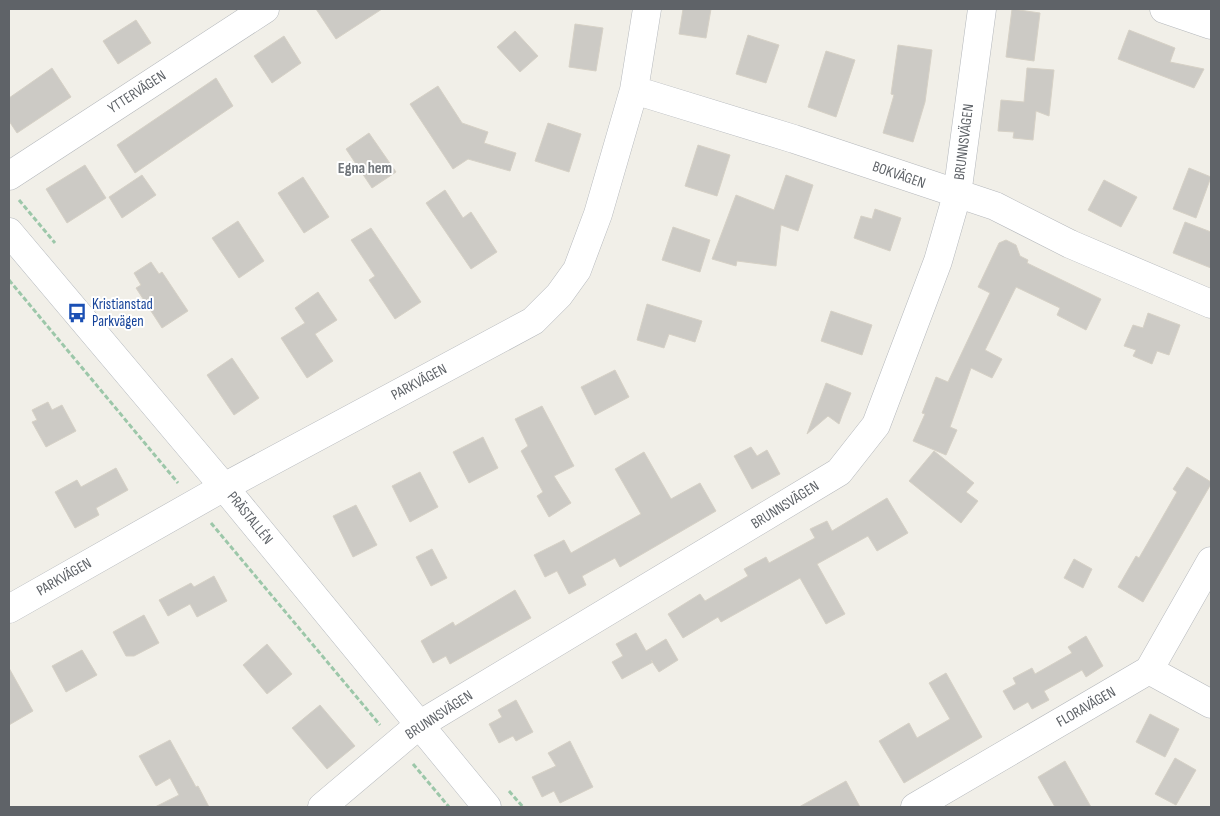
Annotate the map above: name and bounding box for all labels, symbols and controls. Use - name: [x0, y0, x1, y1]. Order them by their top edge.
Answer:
- street label: YTTERVÄGEN: [104, 66, 170, 118]
- street label: BRUNNSVÄGEN: [950, 103, 978, 181]
- street label: BOKVÄGEN: [870, 157, 928, 193]
- district label: Egna hem: [338, 159, 392, 178]
- place label: Kristianstad Parkvägen: [92, 295, 153, 331]
- bus stop icon: Kristianstad Parkvägen: [66, 302, 88, 324]
- street label: PARKVÄGEN: [388, 359, 450, 405]
- street label: BRUNNSVÄGEN: [747, 477, 823, 533]
- street label: PRÄSTALLÉN: [223, 488, 277, 548]
- street label: PARKVÄGEN: [33, 554, 95, 600]
- street label: FLORAVÄGEN: [1053, 682, 1119, 732]
- street label: BRUNNSVÄGEN: [402, 686, 476, 744]

